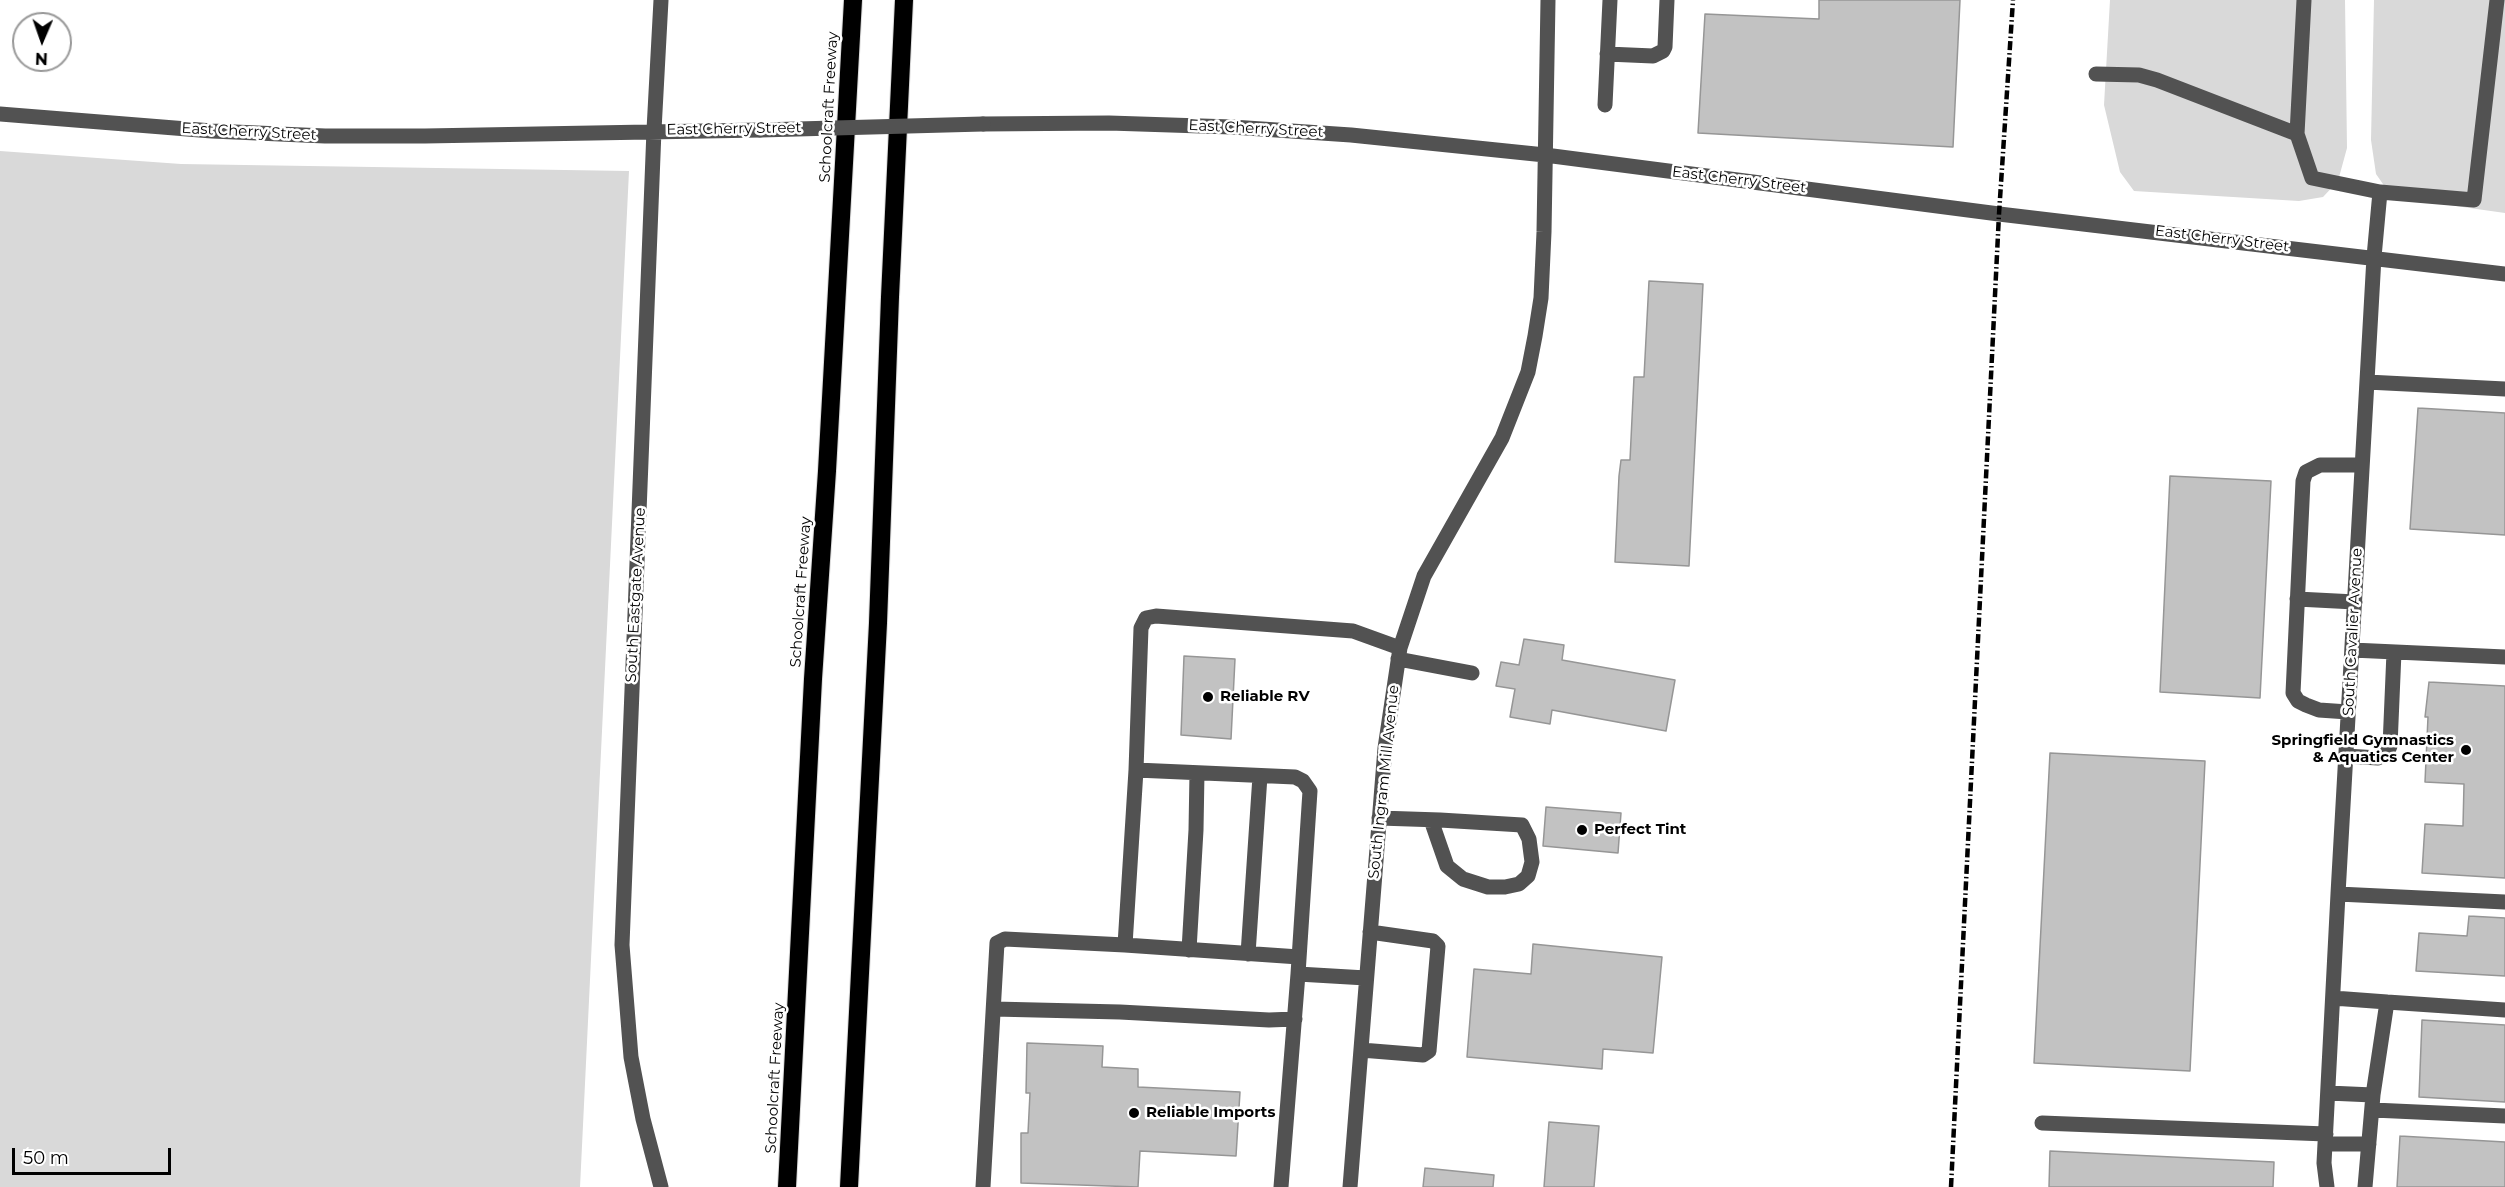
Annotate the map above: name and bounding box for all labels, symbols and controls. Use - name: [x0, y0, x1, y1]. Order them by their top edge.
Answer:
- north arrow: [12, 12, 72, 72]
- street label: Schoolcraft Freeway: [816, 31, 842, 183]
- text: N: [35, 49, 48, 68]
- street label: East Cherry Street: [1188, 116, 1324, 142]
- street label: East Cherry Street: [181, 119, 317, 145]
- street label: East Cherry Street: [666, 119, 802, 139]
- street label: East Cherry Street: [1671, 163, 1807, 197]
- street label: East Cherry Street: [2154, 222, 2290, 256]
- street label: South Eastgate Avenue: [622, 507, 650, 683]
- street label: Schoolcraft Freeway: [787, 516, 815, 668]
- street label: South Cavalier Avenue: [2340, 547, 2366, 717]
- street label: South Ingram Mill Avenue: [1365, 684, 1403, 880]
- place label: Reliable RV: [1220, 688, 1310, 706]
- marker: Reliable RV: [1201, 690, 1215, 704]
- place label: Springfield Gymnastics & Aquatics Center: [2272, 732, 2454, 767]
- marker: Springfield Gymnastics & Aquatics Center: [2459, 743, 2473, 757]
- place label: Perfect Tint: [1594, 821, 1686, 839]
- marker: Perfect Tint: [1575, 823, 1589, 837]
- street label: Schoolcraft Freeway: [762, 1002, 788, 1154]
- place label: Reliable Imports: [1146, 1104, 1275, 1122]
- marker: Reliable Imports: [1127, 1106, 1141, 1120]
- scale bar: [15, 1136, 174, 1174]
- text: 50 m: [23, 1147, 69, 1169]

